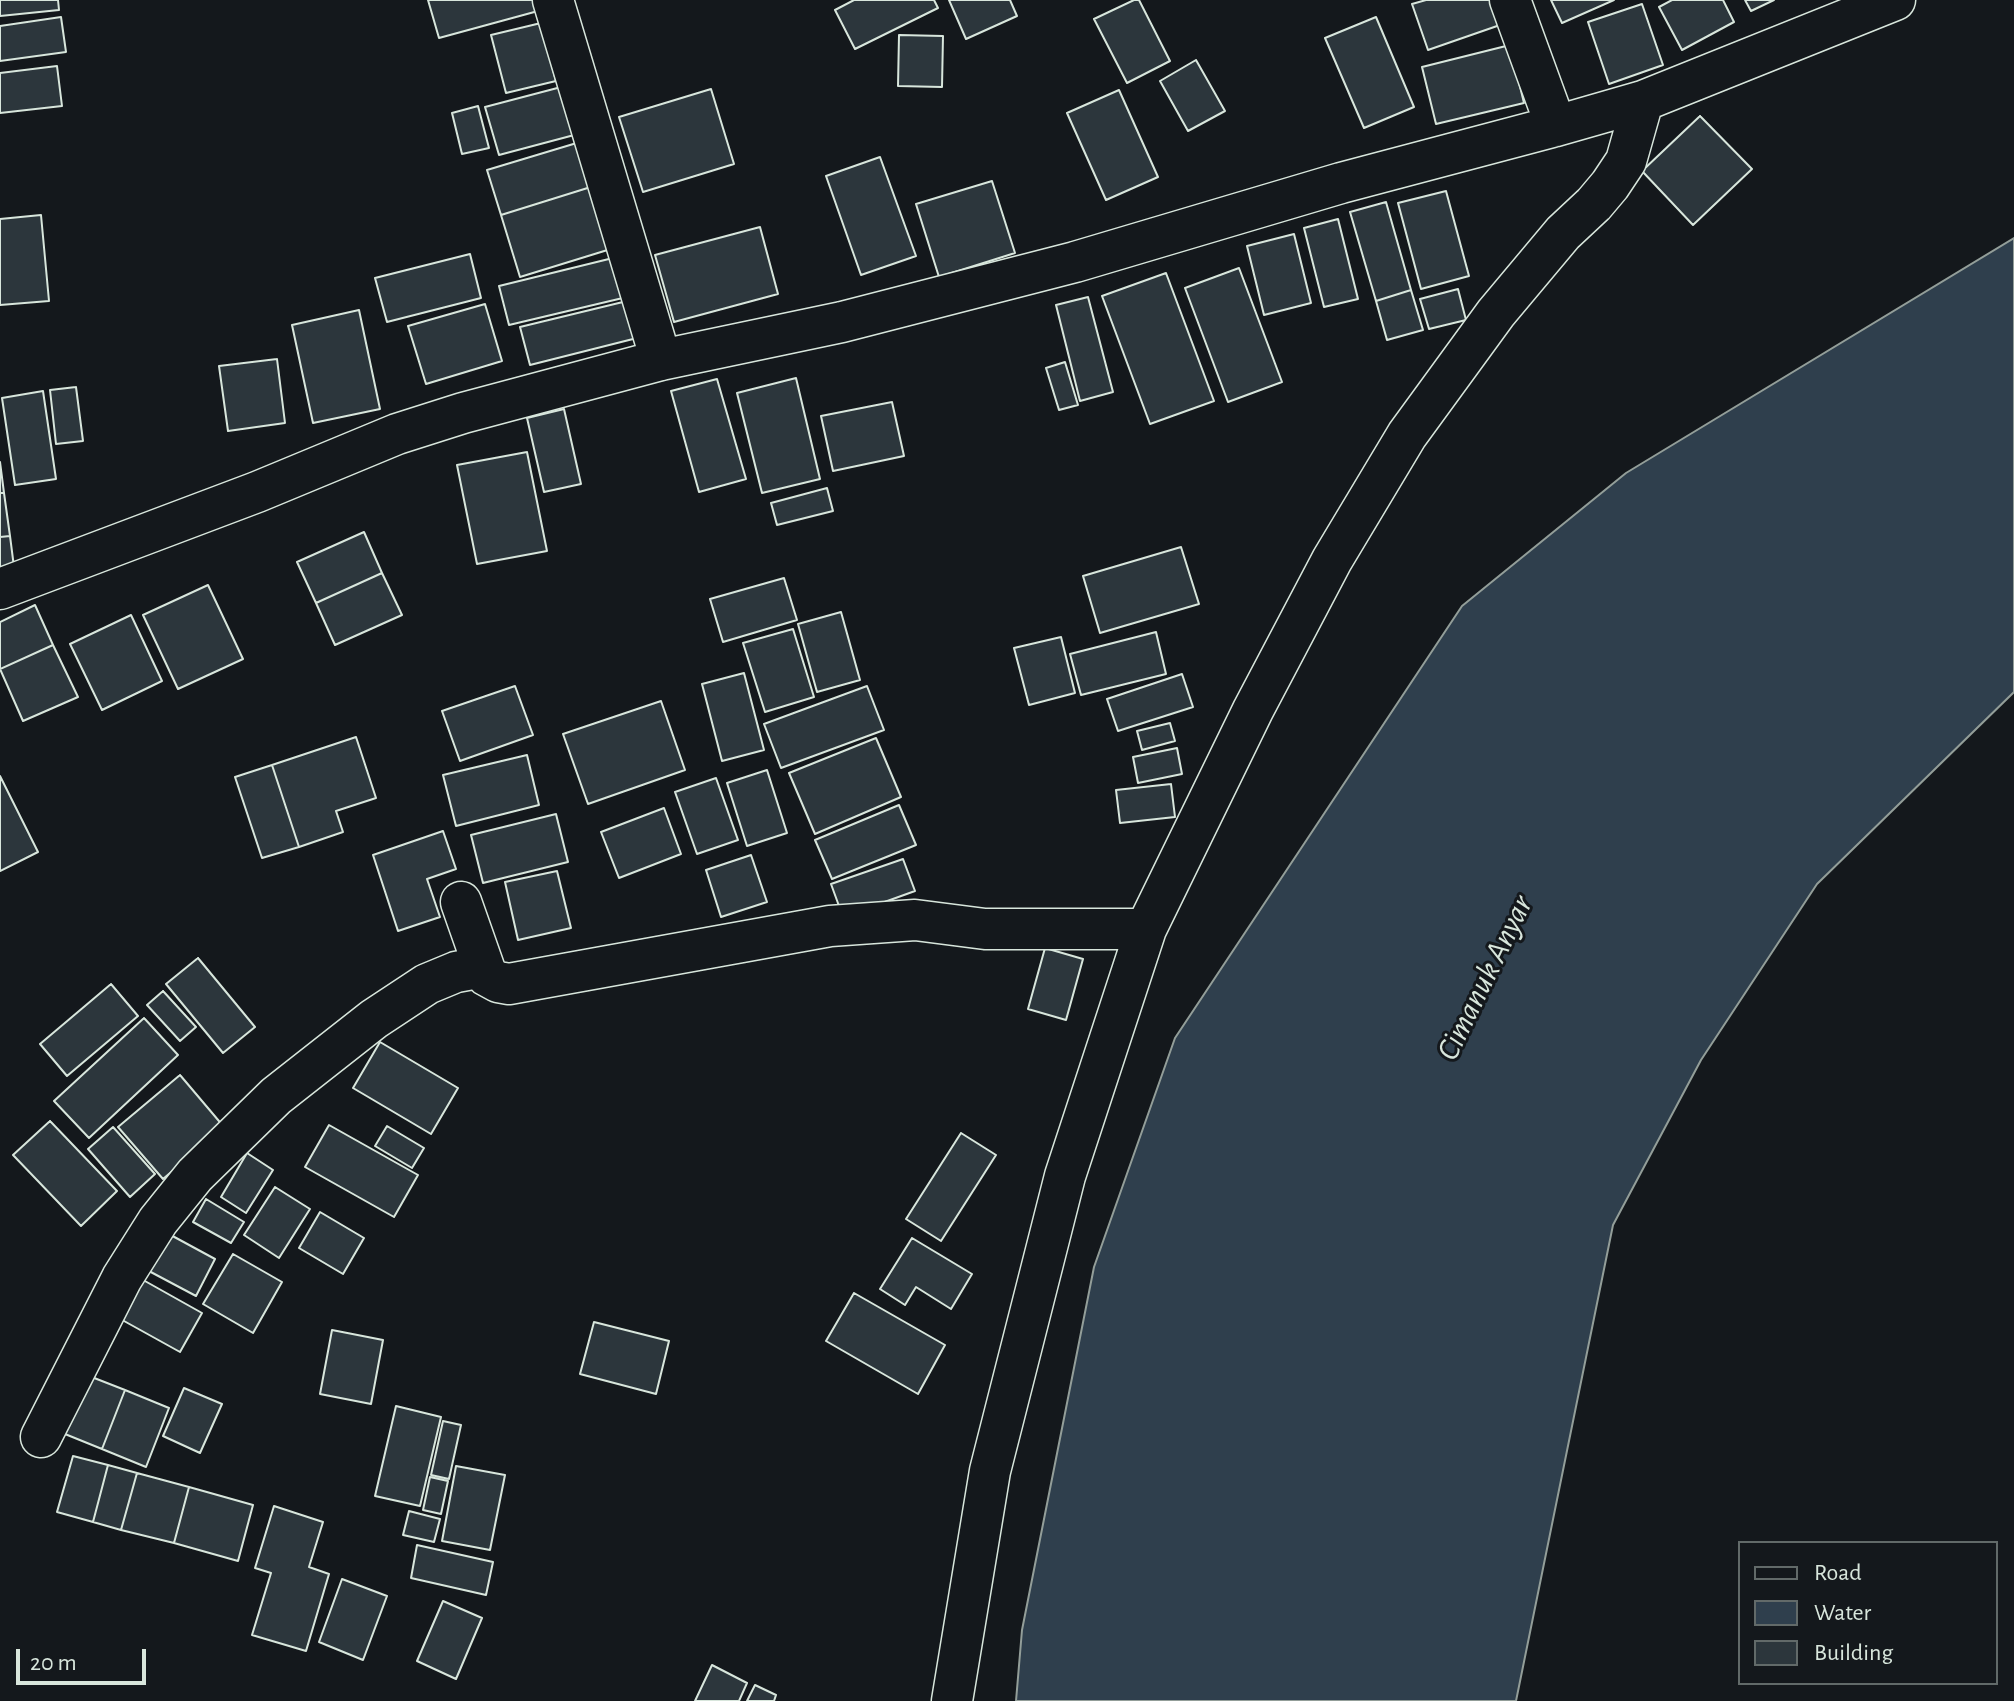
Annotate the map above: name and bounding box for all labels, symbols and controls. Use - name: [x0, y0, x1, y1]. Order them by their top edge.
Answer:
- water label: Cimanuk Anyar: [1429, 889, 1541, 1067]
- legend: [1738, 1541, 1998, 1685]
- text: Road: [1814, 1561, 1862, 1585]
- text: Water: [1814, 1601, 1871, 1625]
- scale bar: [20, 1633, 150, 1683]
- text: Building: [1814, 1641, 1893, 1665]
- text: 20 m: [30, 1651, 77, 1675]

